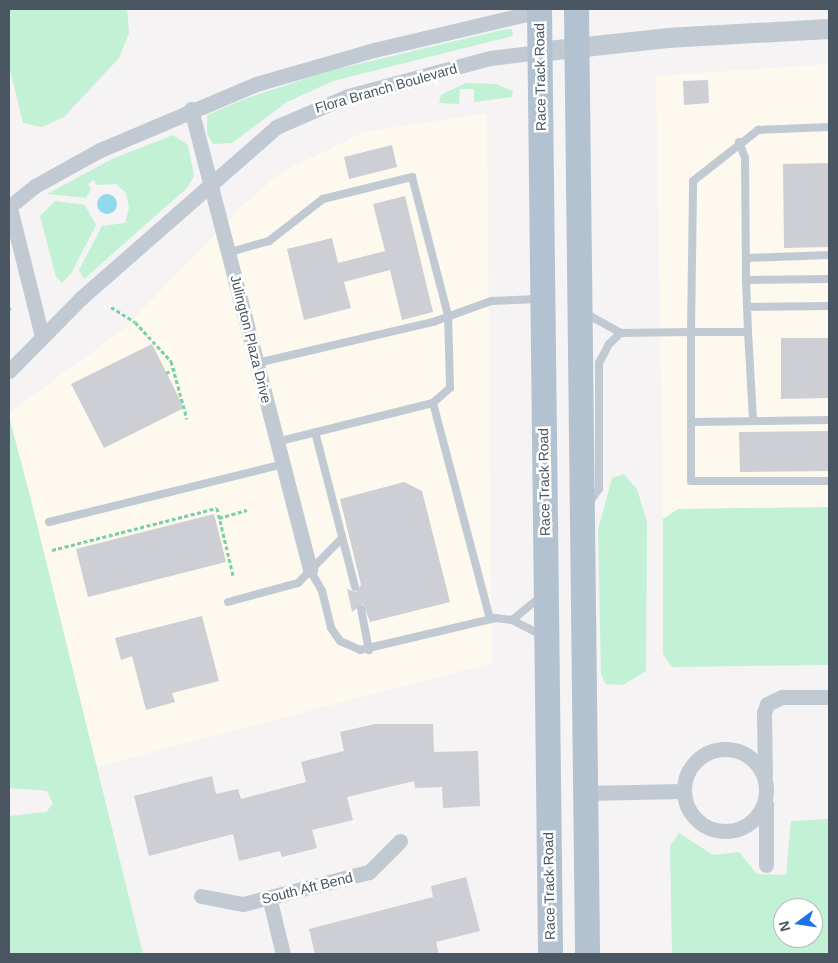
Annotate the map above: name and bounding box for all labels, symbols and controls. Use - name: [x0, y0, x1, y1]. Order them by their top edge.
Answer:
- street label: Race Track Road: [531, 23, 549, 131]
- street label: Flora Branch Boulevard: [313, 60, 459, 116]
- street label: Julington Plaza Drive: [227, 273, 275, 405]
- street label: Race Track Road: [535, 428, 553, 536]
- street label: Race Track Road: [540, 832, 558, 940]
- street label: South Aft Bend: [259, 868, 355, 908]
- north arrow: [773, 898, 823, 948]
- text: N: [775, 920, 793, 933]

